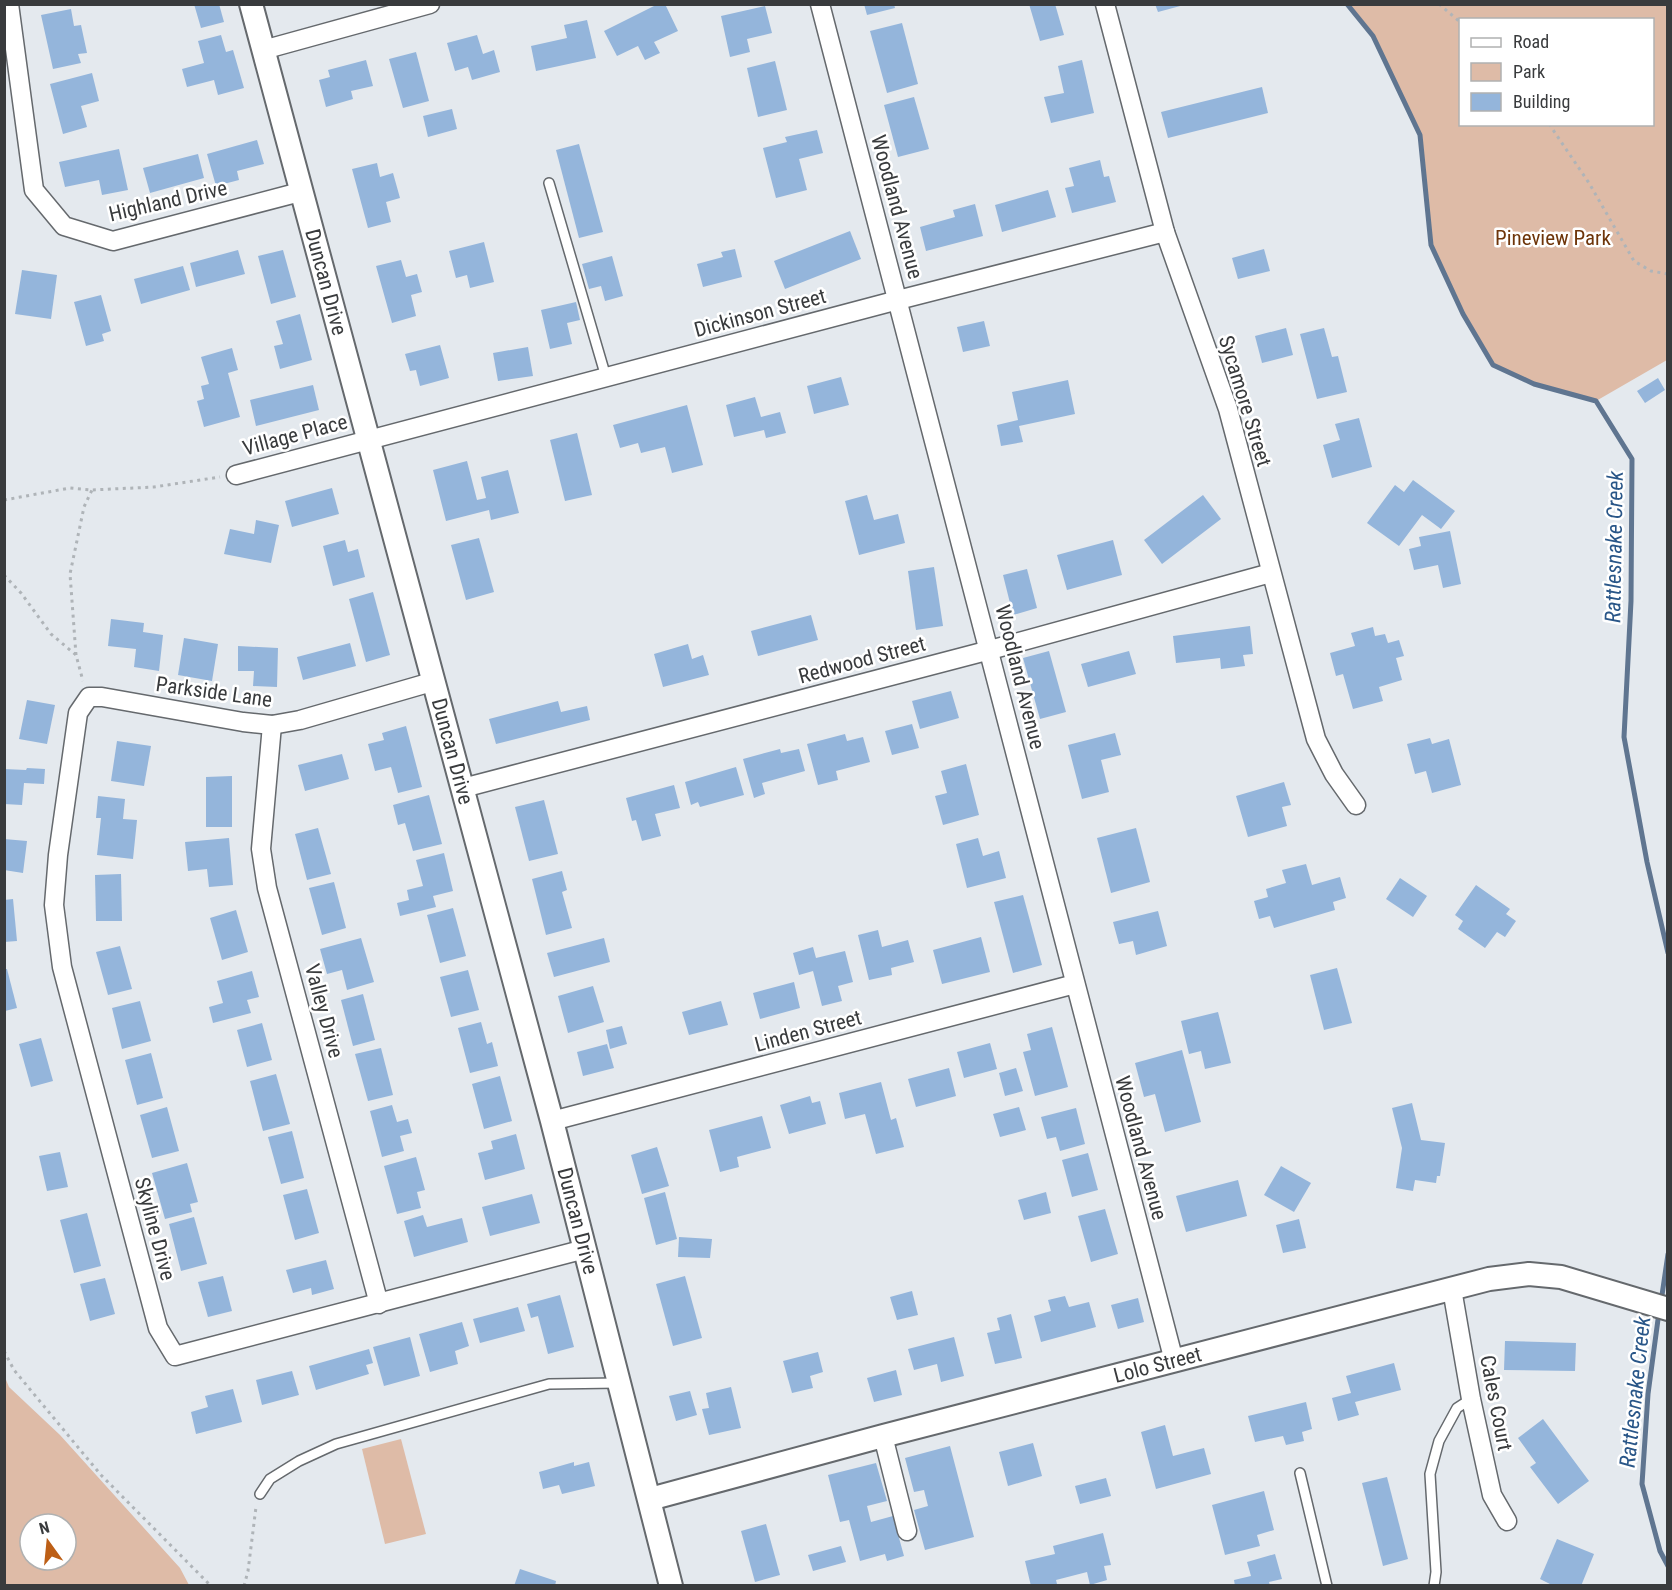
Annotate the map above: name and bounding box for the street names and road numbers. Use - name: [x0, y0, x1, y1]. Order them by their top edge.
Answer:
- street label: Woodland Avenue: [866, 132, 928, 282]
- street label: Highland Drive: [107, 176, 230, 226]
- street label: Duncan Drive: [300, 226, 352, 338]
- street label: Dickinson Street: [692, 284, 828, 342]
- street label: Sycamore Street: [1214, 333, 1276, 469]
- street label: Village Place: [240, 409, 350, 460]
- street label: Woodland Avenue: [990, 602, 1050, 752]
- street label: Redwood Street: [796, 632, 928, 688]
- street label: Parkside Lane: [154, 672, 274, 712]
- street label: Duncan Drive: [427, 696, 478, 807]
- street label: Valley Drive: [300, 961, 348, 1061]
- street label: Linden Street: [752, 1005, 864, 1057]
- street label: Woodland Avenue: [1110, 1073, 1172, 1223]
- street label: Duncan Drive: [552, 1165, 603, 1277]
- street label: Skyline Drive: [130, 1175, 180, 1283]
- street label: Lolo Street: [1111, 1342, 1204, 1388]
- street label: Cales Court: [1475, 1353, 1517, 1453]

